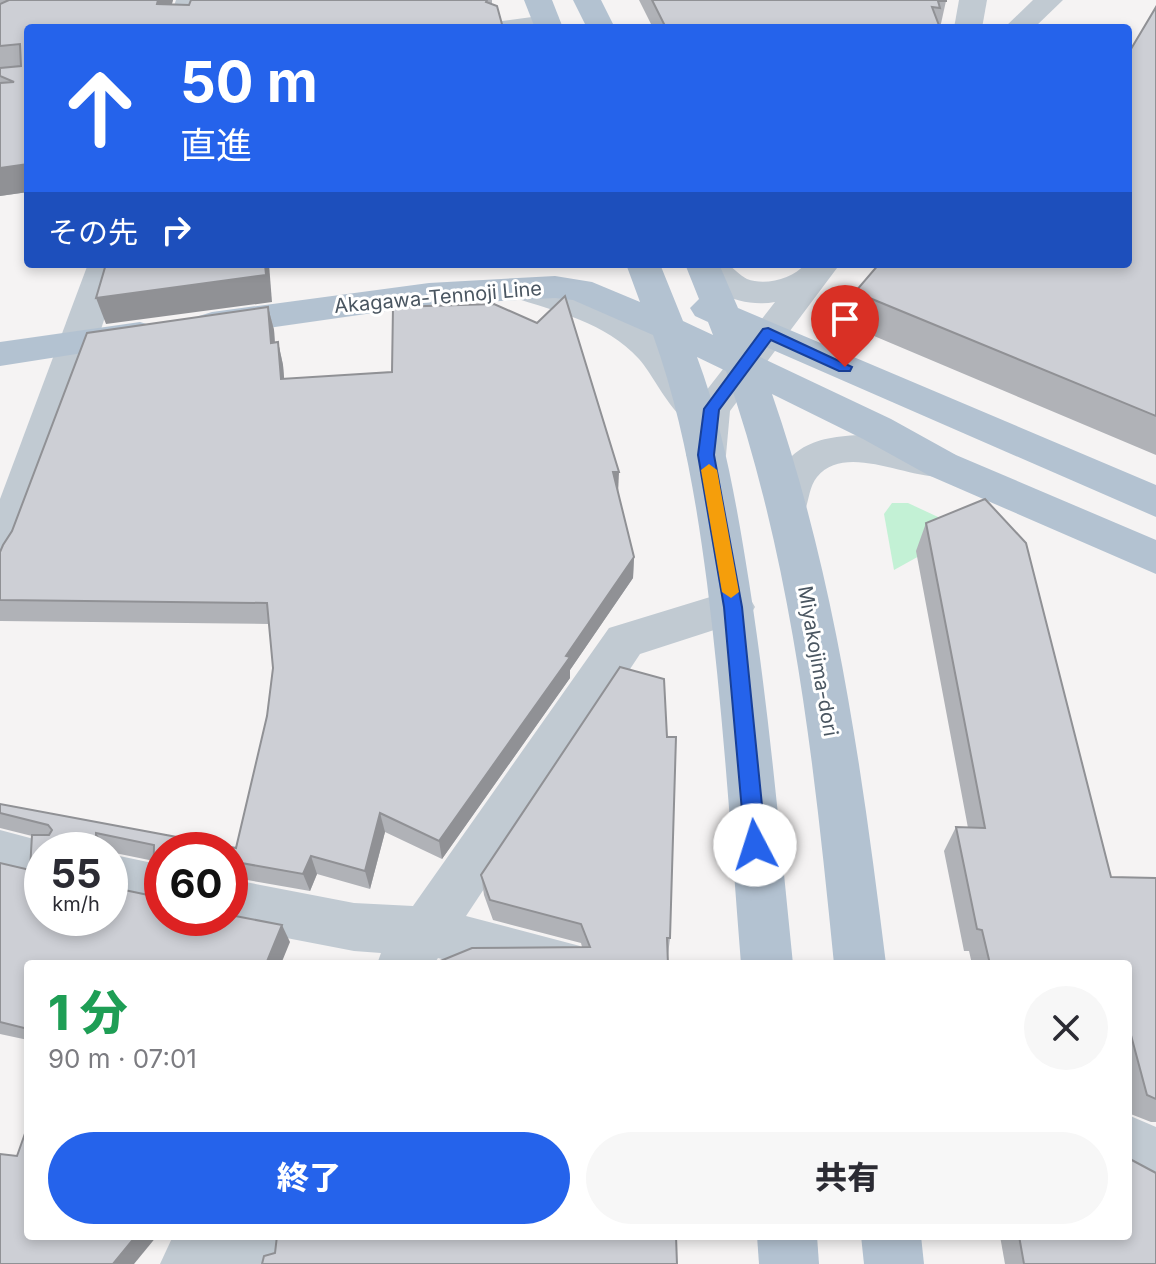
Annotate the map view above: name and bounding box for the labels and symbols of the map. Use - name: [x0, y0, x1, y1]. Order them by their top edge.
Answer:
- street label: Akagawa-Tennoji Line: [333, 276, 543, 318]
- pin: [811, 285, 879, 367]
- street label: Miyakojima-dori: [793, 584, 843, 738]
- position arrow: [713, 803, 797, 887]
- speed limit sign: 60: [144, 832, 248, 936]

